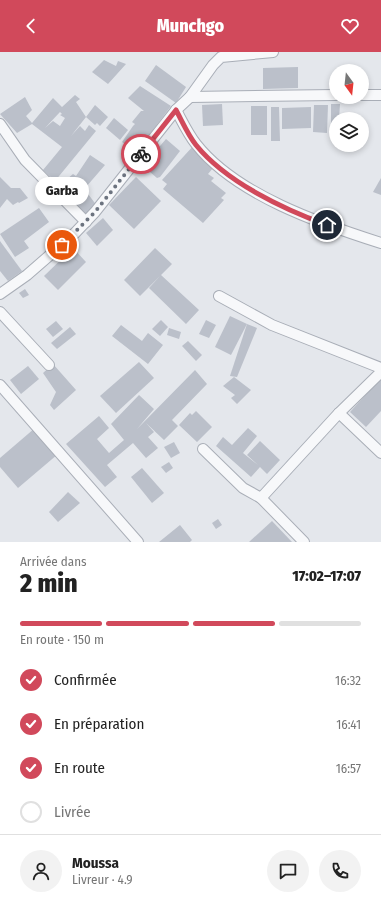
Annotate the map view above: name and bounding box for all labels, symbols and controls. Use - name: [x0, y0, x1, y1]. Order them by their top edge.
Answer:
- icon: back: [20, 15, 42, 37]
- text: Munchgo: [157, 15, 224, 37]
- icon: heart: [339, 15, 361, 37]
- north arrow: [329, 64, 369, 104]
- map controls: [329, 64, 369, 152]
- button: layers: [329, 112, 369, 152]
- courier: [121, 134, 161, 174]
- icon: bike: [130, 143, 152, 165]
- callout: Garba: [35, 177, 89, 205]
- text: Garba: [46, 183, 78, 198]
- pin: [310, 208, 344, 242]
- icon: home: [316, 214, 338, 236]
- pin: [45, 228, 79, 262]
- icon: bag: [51, 234, 73, 256]
- text: Arrivée dans: [20, 554, 87, 569]
- text: 17:02–17:07: [292, 567, 361, 585]
- text: 2 min: [20, 568, 78, 599]
- text: En route · 150 m: [20, 632, 104, 647]
- icon: check: [20, 669, 42, 691]
- text: Confirmée: [54, 671, 117, 689]
- text: 16:32: [335, 673, 361, 688]
- icon: check: [20, 713, 42, 735]
- text: En préparation: [54, 715, 144, 733]
- text: 16:41: [336, 717, 361, 732]
- icon: check: [20, 757, 42, 779]
- text: En route: [54, 759, 105, 777]
- text: 16:57: [336, 761, 361, 776]
- text: Livrée: [54, 803, 91, 821]
- button: person: [20, 850, 62, 892]
- button: chat: [267, 850, 309, 892]
- button: phone: [319, 850, 361, 892]
- text: Moussa: [72, 854, 119, 872]
- text: Livreur · 4.9: [72, 872, 133, 887]

